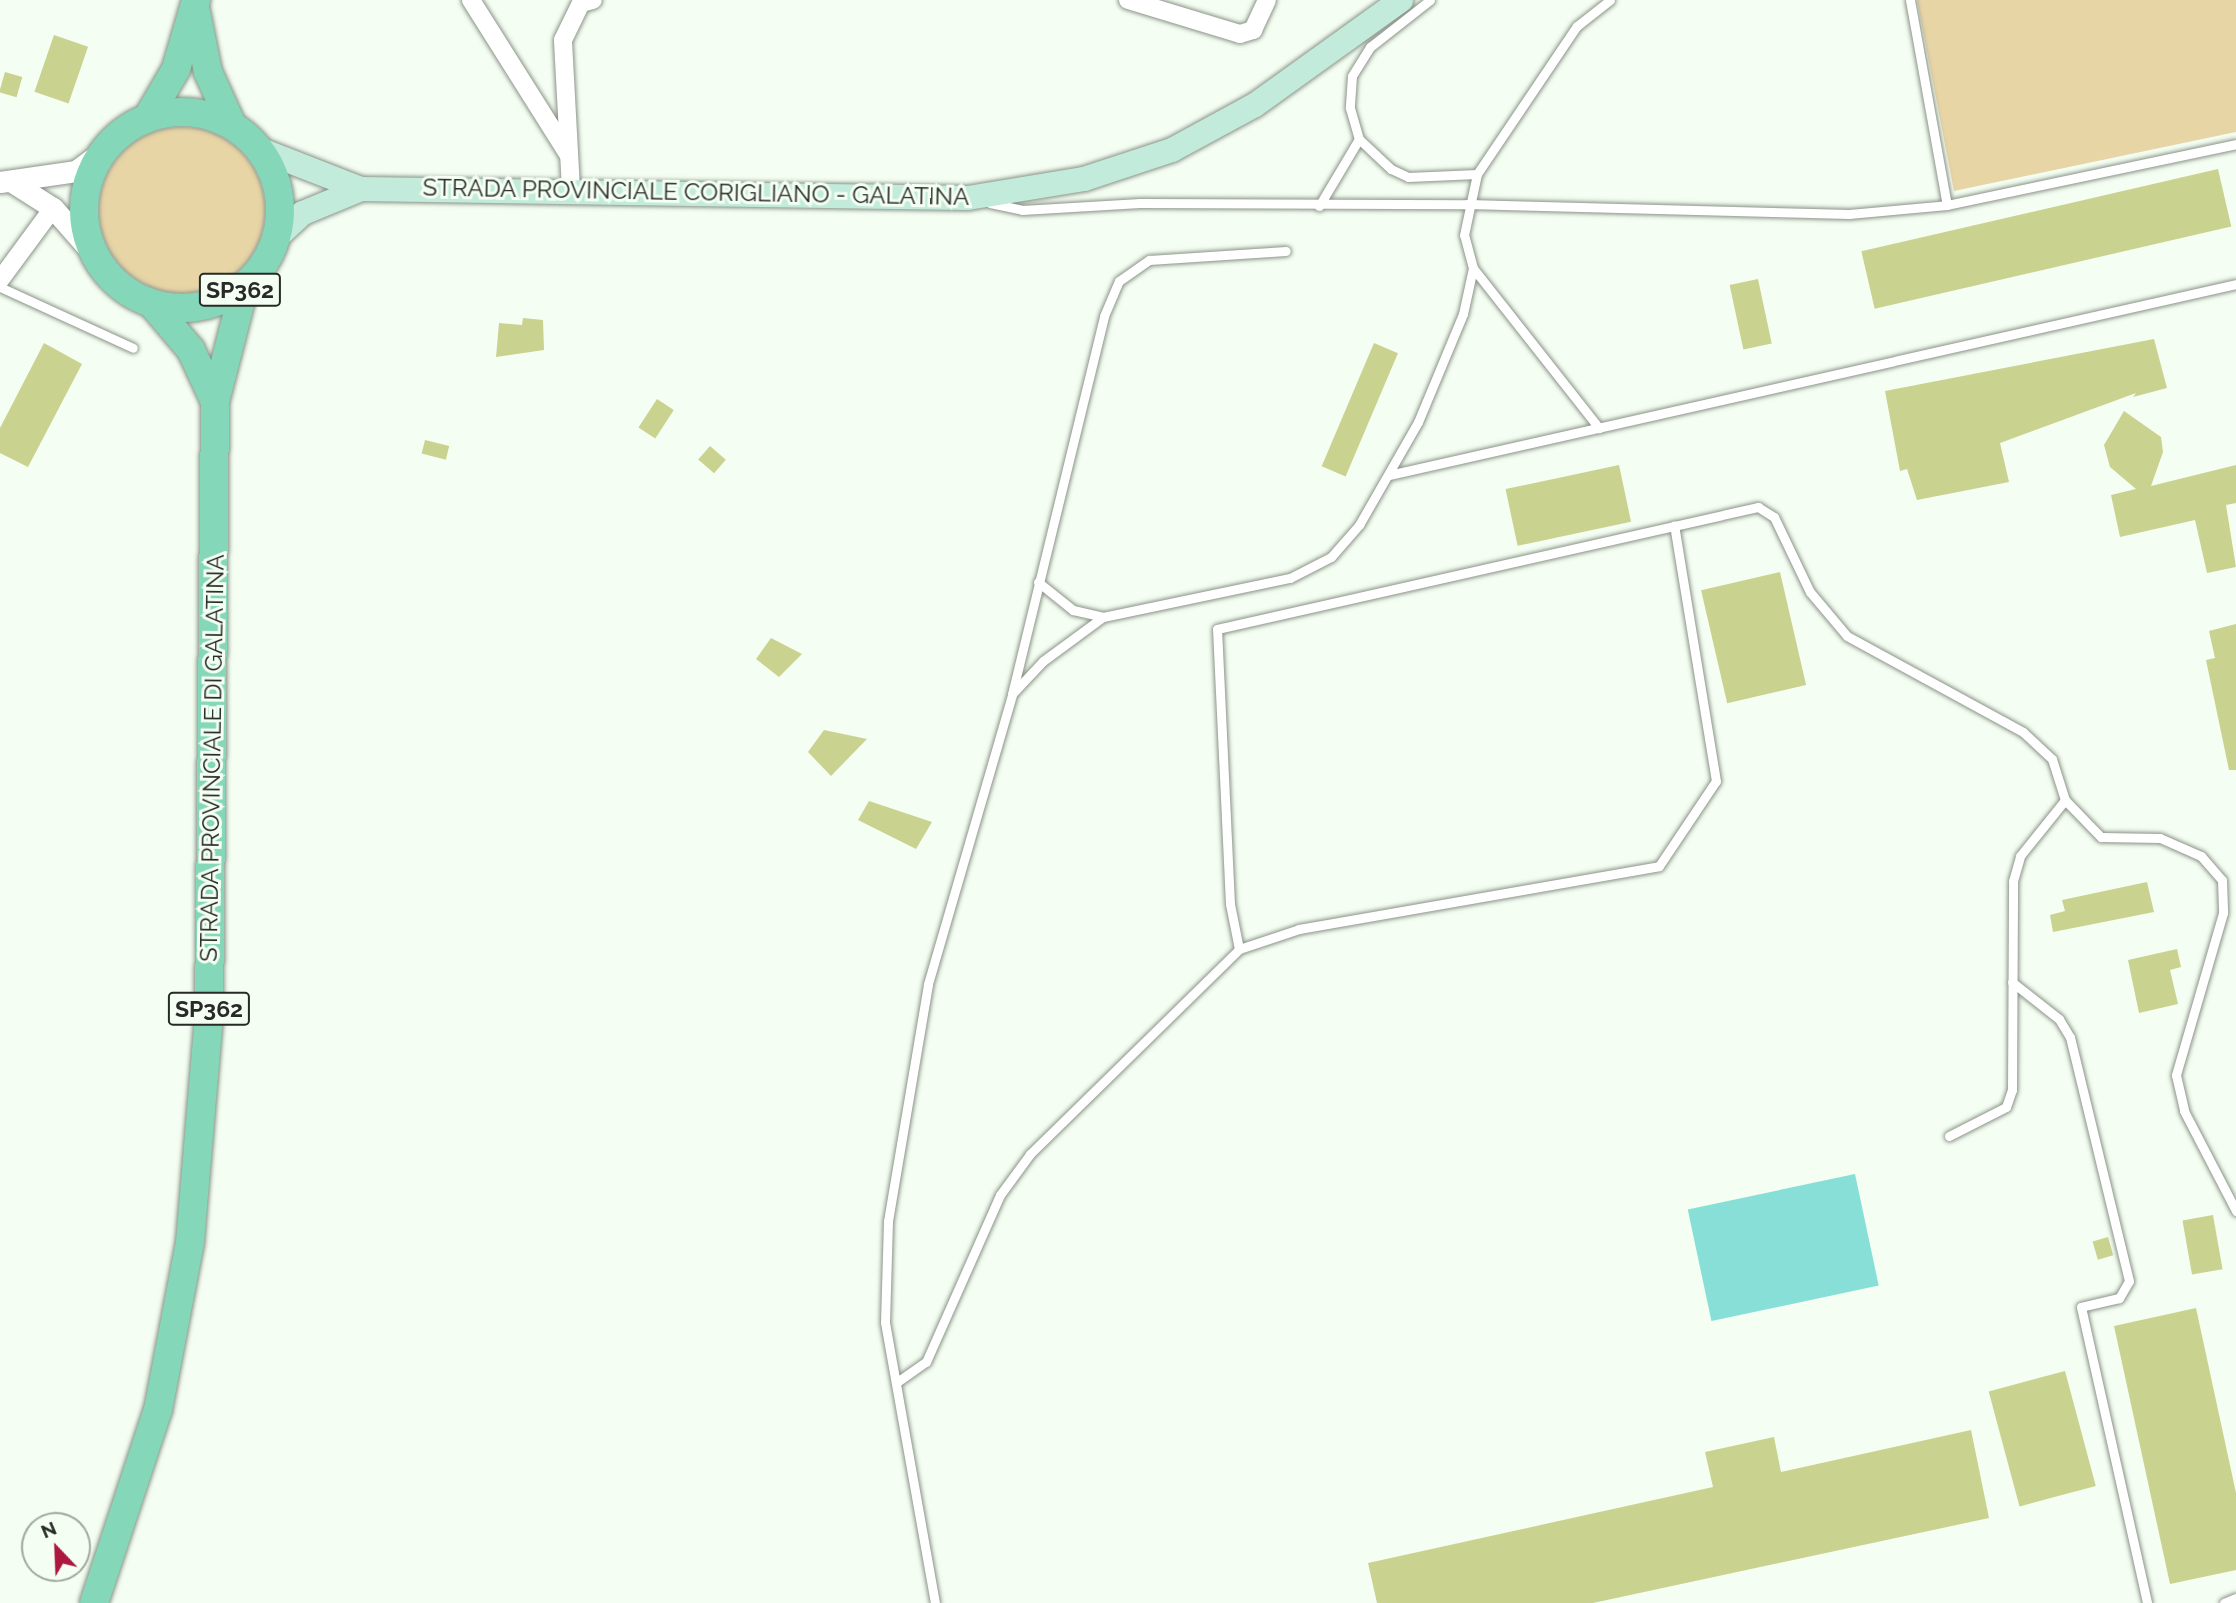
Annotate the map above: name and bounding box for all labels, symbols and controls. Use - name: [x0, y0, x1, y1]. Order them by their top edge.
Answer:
- street label: STRADA PROVINCIALE CORIGLIANO - GALATINA: [422, 173, 970, 211]
- road number: SP362: [198, 270, 282, 310]
- street label: STRADA PROVINCIALE DI GALATINA: [194, 553, 230, 963]
- road number: SP362: [167, 990, 251, 1028]
- north arrow: [21, 1512, 91, 1582]
- text: N: [38, 1517, 60, 1542]

